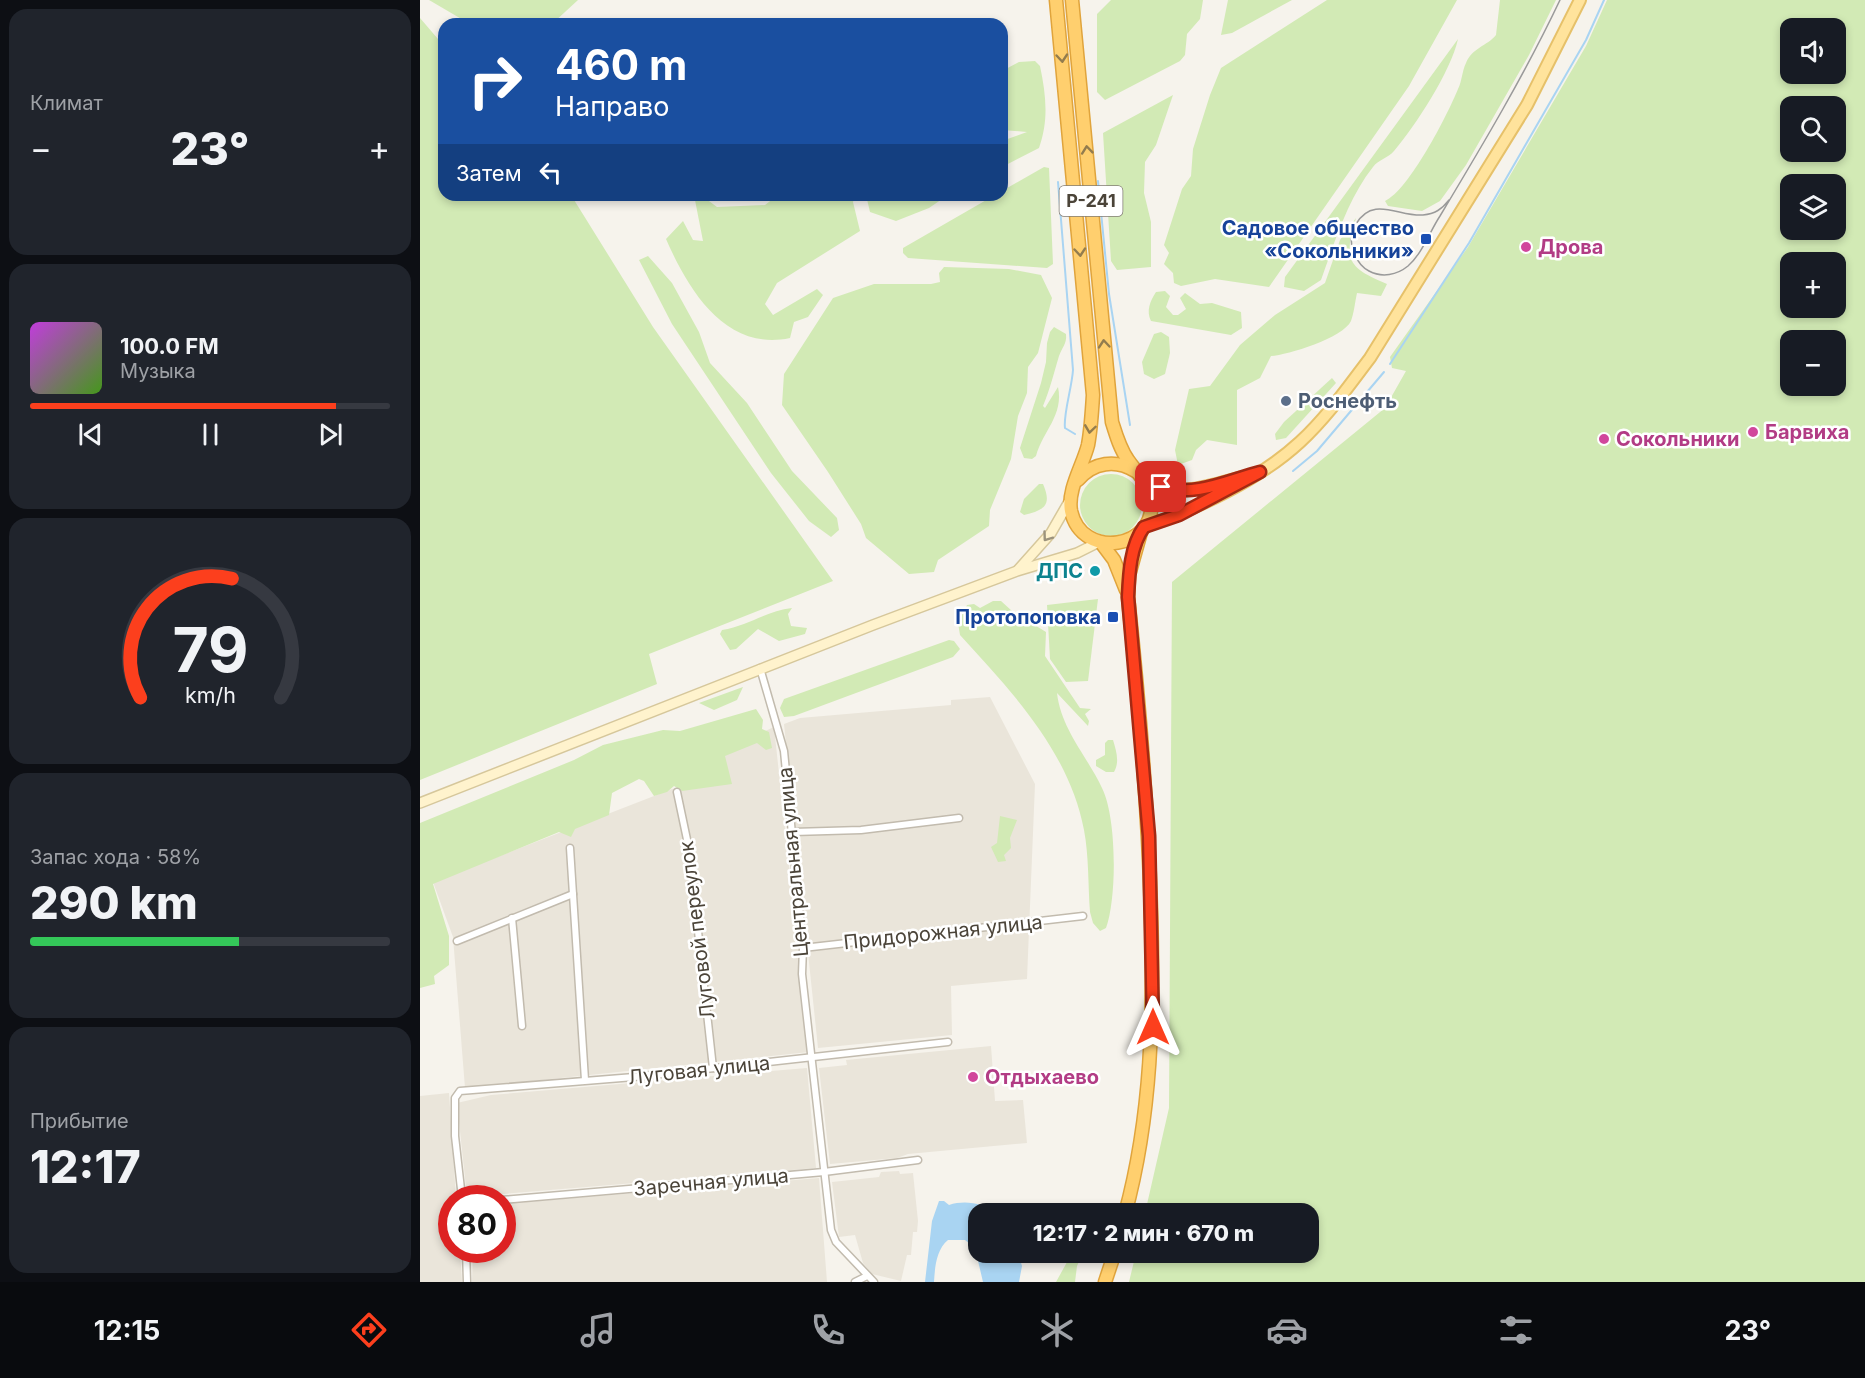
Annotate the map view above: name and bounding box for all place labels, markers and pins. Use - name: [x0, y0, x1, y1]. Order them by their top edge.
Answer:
- place label: Садовое общество «Сокольники»: [1222, 216, 1414, 263]
- marker: Садовое общество «Сокольники»: [1419, 232, 1433, 246]
- place label: Дрова: [1538, 235, 1603, 259]
- marker: Дрова: [1519, 240, 1533, 254]
- place label: Роснефть: [1298, 389, 1397, 413]
- marker: Роснефть: [1279, 394, 1293, 408]
- place label: Барвиха: [1765, 420, 1849, 444]
- marker: Барвиха: [1746, 425, 1760, 439]
- place label: Сокольники: [1616, 427, 1739, 451]
- marker: Сокольники: [1597, 432, 1611, 446]
- pin: [1135, 461, 1186, 512]
- place label: ДПС: [1036, 559, 1083, 583]
- marker: ДПС: [1088, 564, 1102, 578]
- place label: Протопоповка: [955, 605, 1101, 629]
- marker: Протопоповка: [1106, 610, 1120, 624]
- place label: Отдыхаево: [985, 1065, 1099, 1089]
- marker: Отдыхаево: [966, 1070, 980, 1084]

